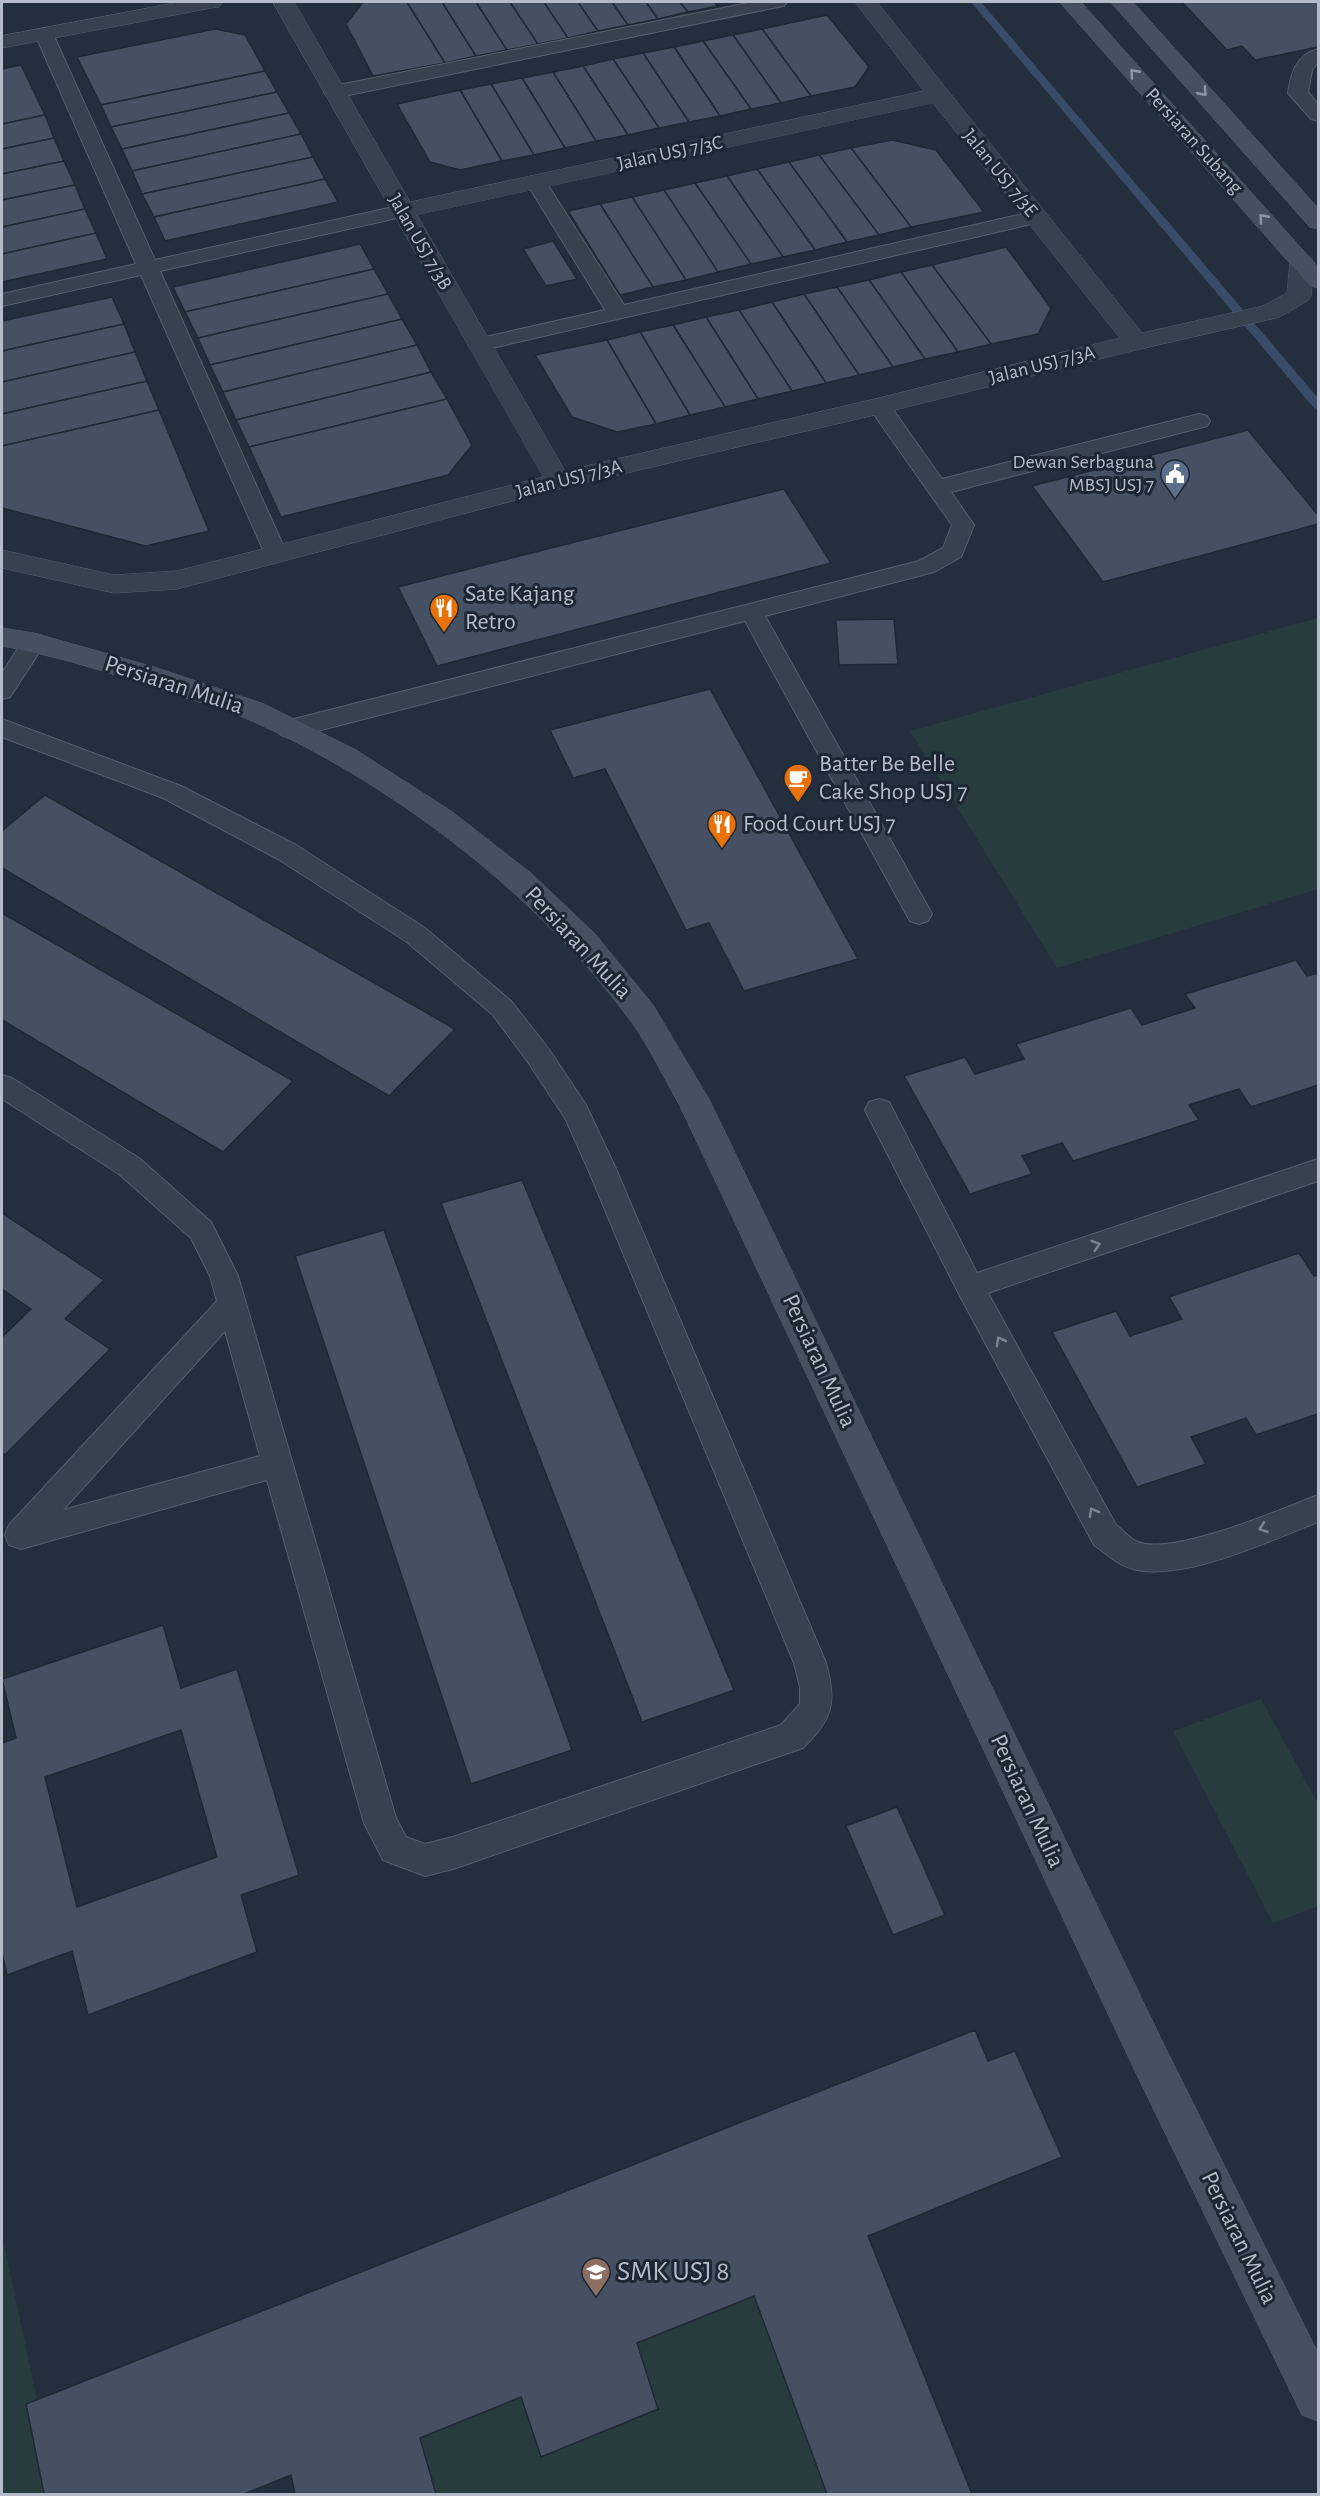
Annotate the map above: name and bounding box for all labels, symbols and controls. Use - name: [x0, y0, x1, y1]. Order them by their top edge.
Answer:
- one-way arrow: [1130, 69, 1141, 80]
- street label: Persiaran Subang: [1142, 84, 1247, 198]
- one-way arrow: [1196, 86, 1207, 96]
- street label: Jalan USJ 7/3E: [959, 125, 1041, 221]
- street label: Jalan USJ 7/3C: [616, 132, 724, 174]
- street label: Jalan USJ 7/3B: [385, 191, 455, 293]
- one-way arrow: [1259, 215, 1270, 225]
- street label: Jalan USJ 7/3A: [987, 342, 1097, 388]
- place label: Dewan Serbaguna MBSJ USJ 7: [1012, 452, 1154, 495]
- street label: Jalan USJ 7/3A: [514, 456, 624, 502]
- public building icon: Dewan Serbaguna MBSJ USJ 7: [1159, 458, 1191, 500]
- place label: Sate Kajang Retro: [465, 582, 575, 634]
- restaurant icon: Sate Kajang Retro: [428, 592, 460, 634]
- street label: Persiaran Mulia: [102, 651, 246, 719]
- place label: Batter Be Belle Cake Shop USJ 7: [819, 752, 967, 804]
- cafe icon: Batter Be Belle Cake Shop USJ 7: [782, 762, 814, 804]
- restaurant icon: Food Court USJ 7: [706, 808, 738, 850]
- place label: Food Court USJ 7: [743, 812, 895, 836]
- street label: Persiaran Mulia: [520, 882, 636, 1004]
- one-way arrow: [1090, 1239, 1100, 1252]
- street label: Persiaran Mulia: [778, 1291, 860, 1431]
- one-way arrow: [996, 1337, 1007, 1348]
- one-way arrow: [1089, 1508, 1100, 1519]
- one-way arrow: [1258, 1521, 1269, 1534]
- street label: Persiaran Mulia: [986, 1731, 1068, 1871]
- street label: Persiaran Mulia: [1197, 2168, 1281, 2308]
- school or university icon: SMK USJ 8: [580, 2256, 612, 2298]
- place label: SMK USJ 8: [617, 2258, 730, 2286]

